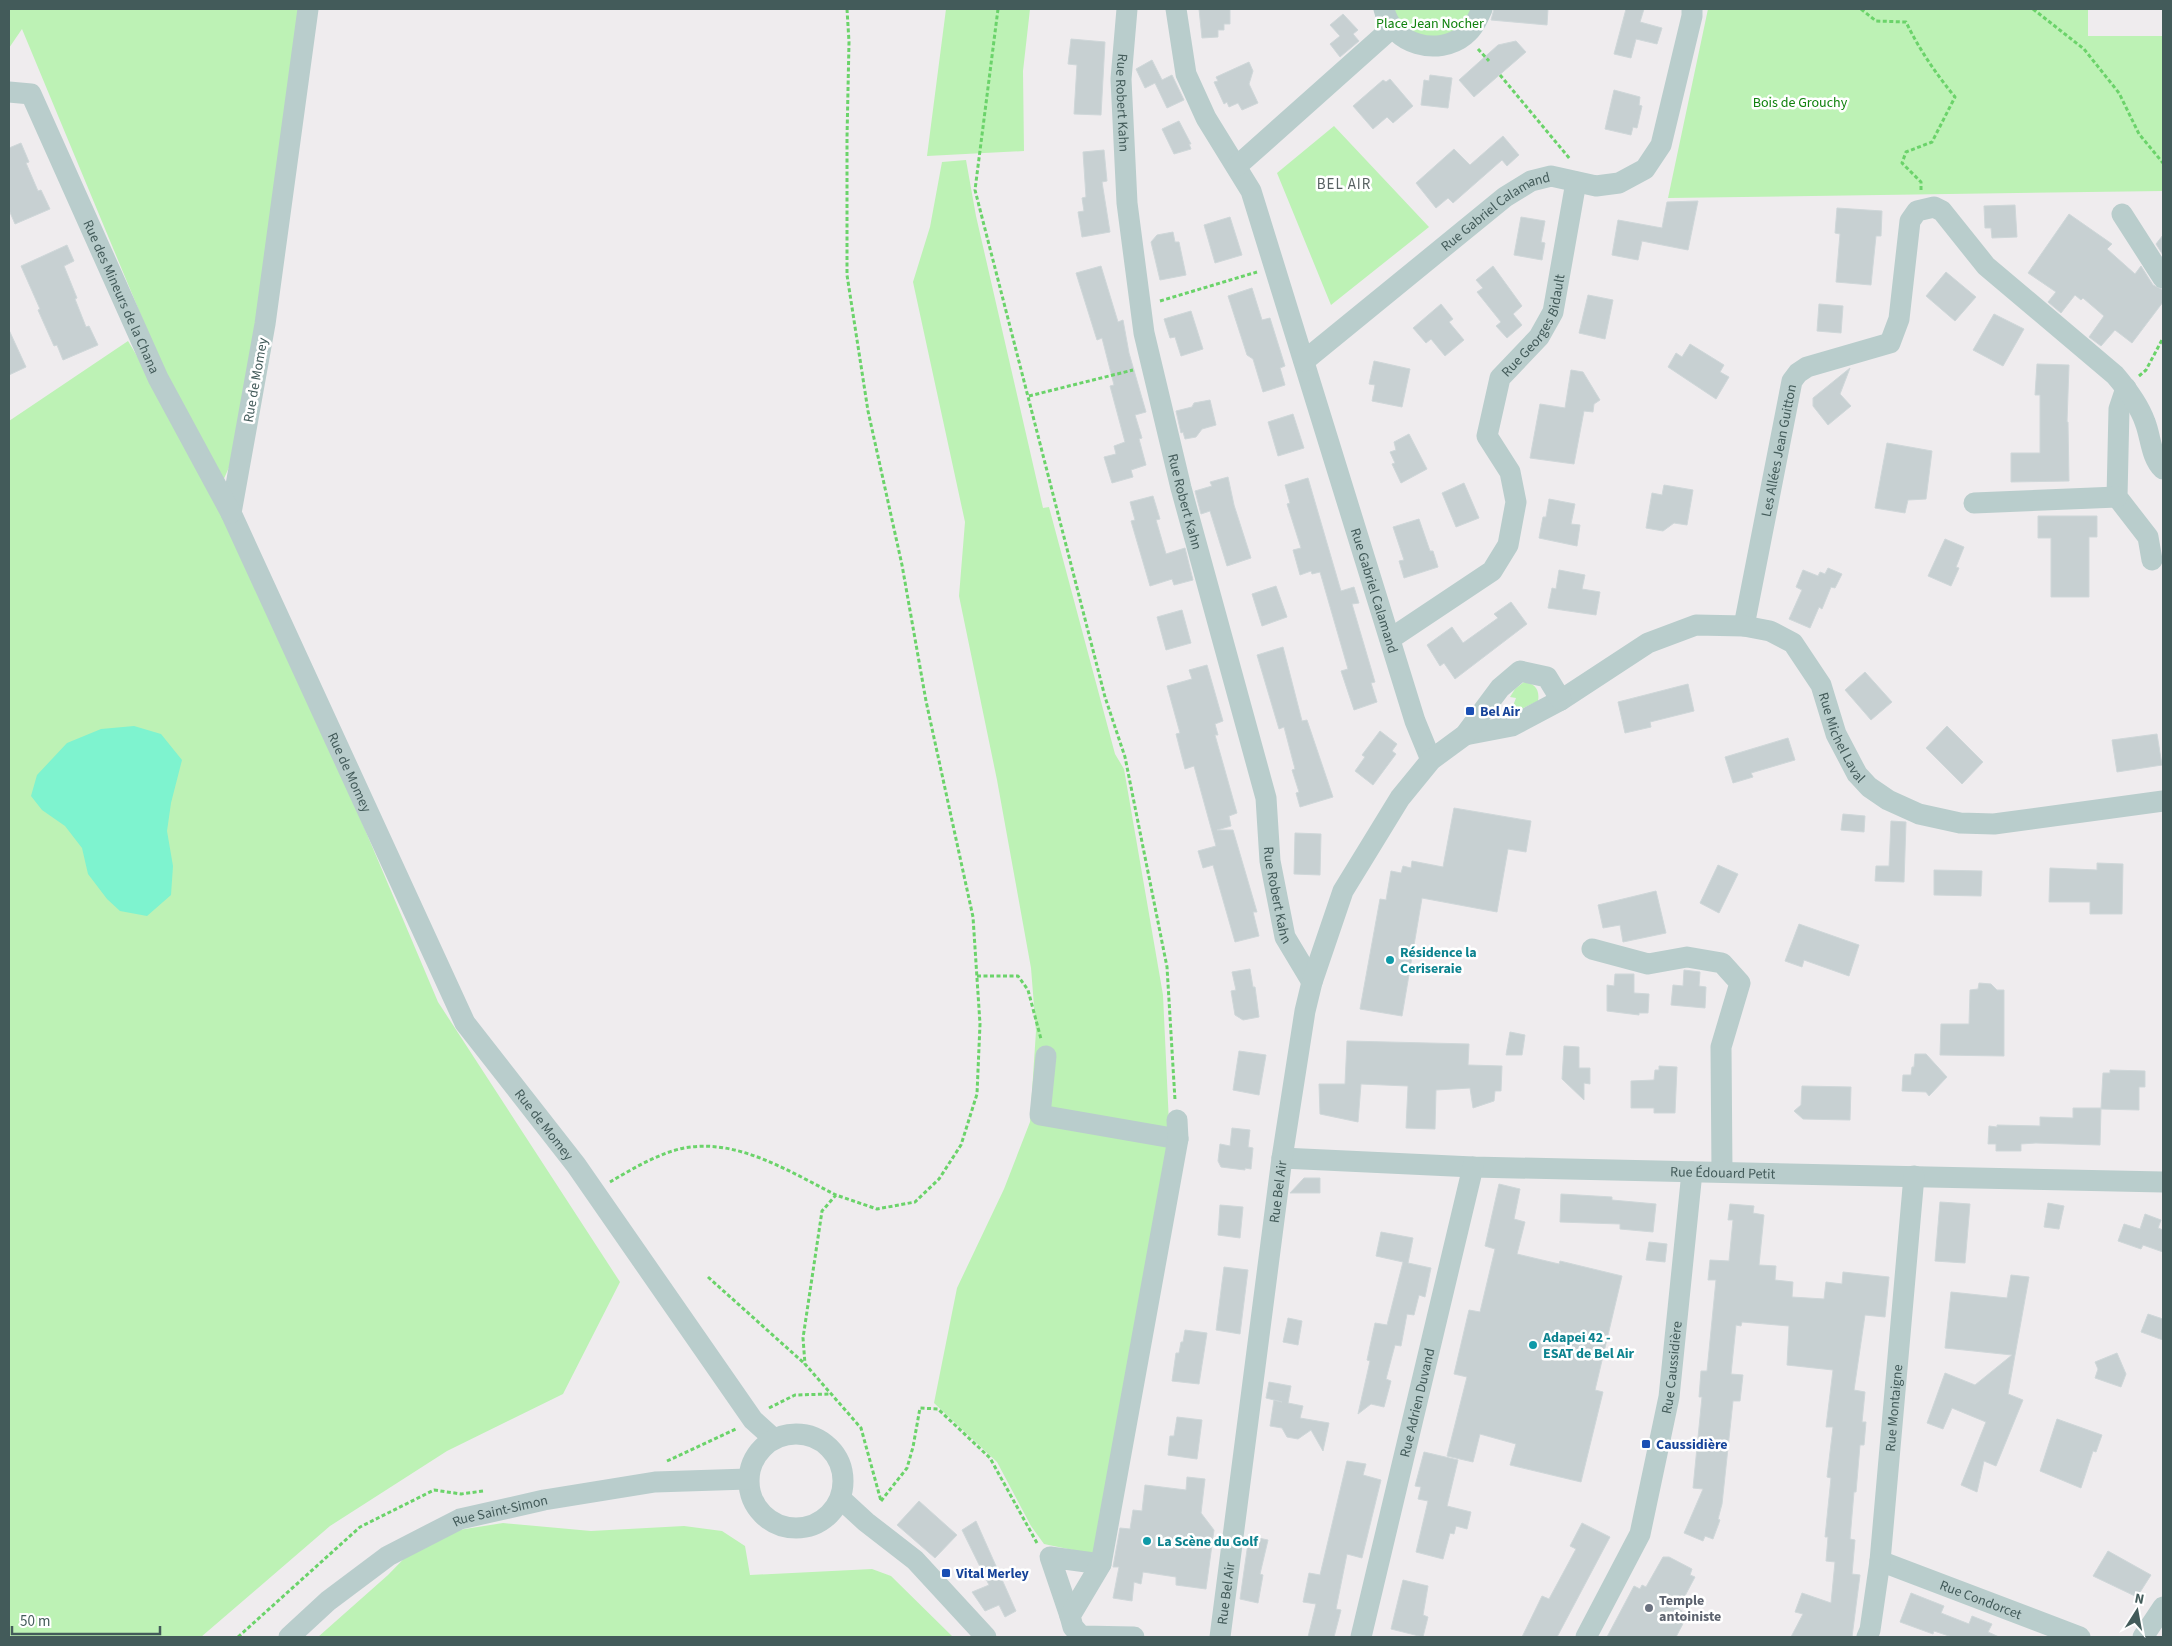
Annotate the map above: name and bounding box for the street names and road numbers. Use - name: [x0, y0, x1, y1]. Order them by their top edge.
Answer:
- street label: Rue Robert Kahn: [1110, 53, 1134, 152]
- street label: Rue Gabriel Calamand: [1437, 168, 1552, 256]
- street label: Rue des Mineurs de la Chana: [78, 217, 164, 377]
- street label: Rue Georges Bidault: [1497, 272, 1571, 382]
- street label: Rue de Momey: [239, 336, 273, 424]
- street label: Les Allées Jean Guitton: [1757, 383, 1802, 519]
- street label: Rue Robert Kahn: [1162, 452, 1206, 552]
- street label: Rue Gabriel Calamand: [1345, 526, 1402, 656]
- street label: Rue Michel Laval: [1813, 690, 1870, 788]
- street label: Rue de Momey: [322, 729, 376, 816]
- street label: Rue Robert Kahn: [1258, 846, 1296, 948]
- street label: Rue de Momey: [509, 1085, 578, 1166]
- street label: Rue Bel Air: [1265, 1159, 1293, 1224]
- street label: Rue Édouard Petit: [1670, 1162, 1776, 1185]
- street label: Rue Caussidière: [1657, 1320, 1688, 1416]
- street label: Rue Adrien Duvand: [1395, 1346, 1440, 1459]
- street label: Rue Montaigne: [1881, 1364, 1908, 1452]
- street label: Rue Saint-Simon: [449, 1490, 550, 1532]
- street label: Rue Bel Air: [1213, 1561, 1241, 1626]
- street label: Rue Condorcet: [1937, 1576, 2025, 1625]

